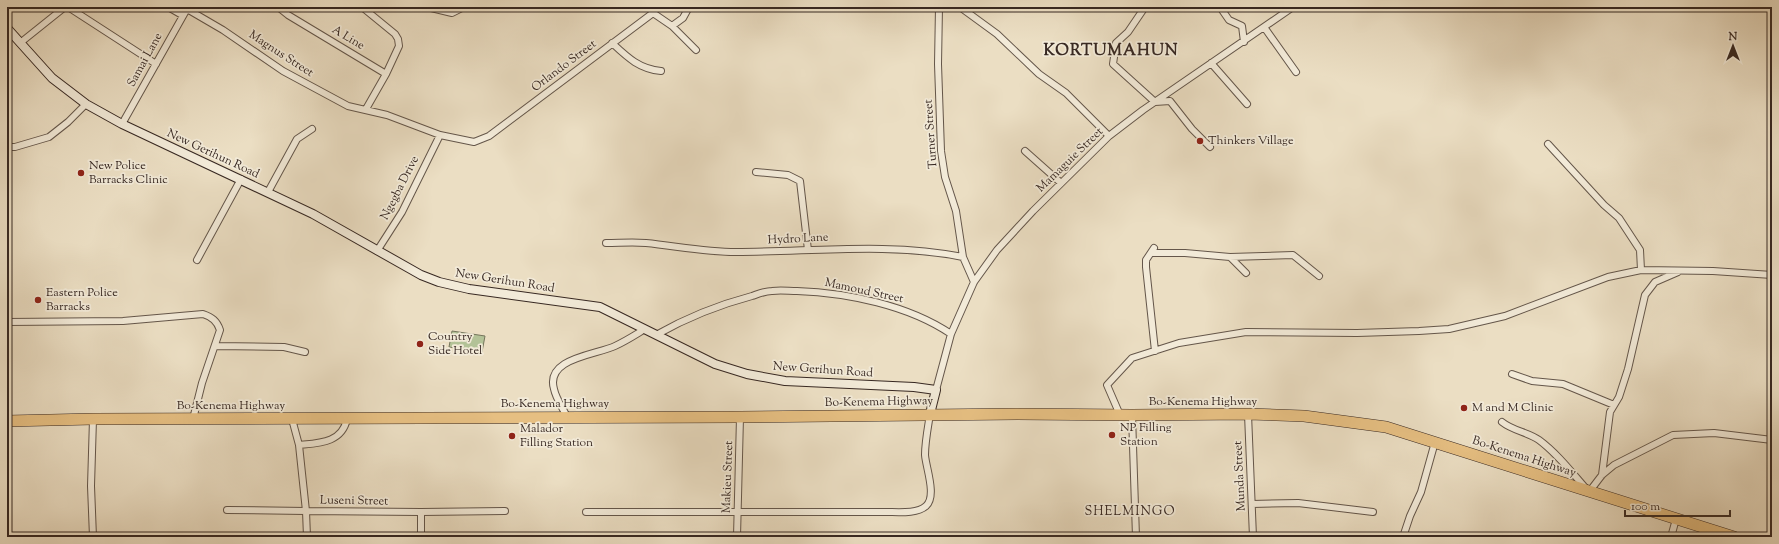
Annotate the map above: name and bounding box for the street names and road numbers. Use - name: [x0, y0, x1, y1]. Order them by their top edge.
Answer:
- street label: A Line: [328, 21, 368, 55]
- street label: Magnus Street: [245, 26, 317, 82]
- street label: Samai Lane: [123, 29, 167, 90]
- street label: Orlando Street: [528, 36, 600, 96]
- street label: Turner Street: [920, 99, 942, 169]
- street label: Mamaguie Street: [1032, 123, 1108, 197]
- street label: New Gerihun Road: [164, 125, 262, 183]
- street label: Ngegba Drive: [376, 152, 424, 223]
- street label: Hydro Lane: [767, 228, 829, 250]
- street label: New Gerihun Road: [454, 264, 556, 298]
- street label: Mamoud Street: [823, 274, 905, 308]
- street label: New Gerihun Road: [772, 358, 874, 382]
- street label: Bo-Kenema Highway: [825, 392, 933, 412]
- street label: Bo-Kenema Highway: [1149, 393, 1257, 411]
- street label: Bo-Kenema Highway: [501, 395, 609, 413]
- street label: Bo-Kenema Highway: [177, 397, 285, 415]
- street label: Bo-Kenema Highway: [1470, 432, 1578, 482]
- street label: Makieu Street: [718, 440, 738, 514]
- street label: Munda Street: [1229, 440, 1251, 512]
- street label: Luseni Street: [320, 491, 388, 511]

